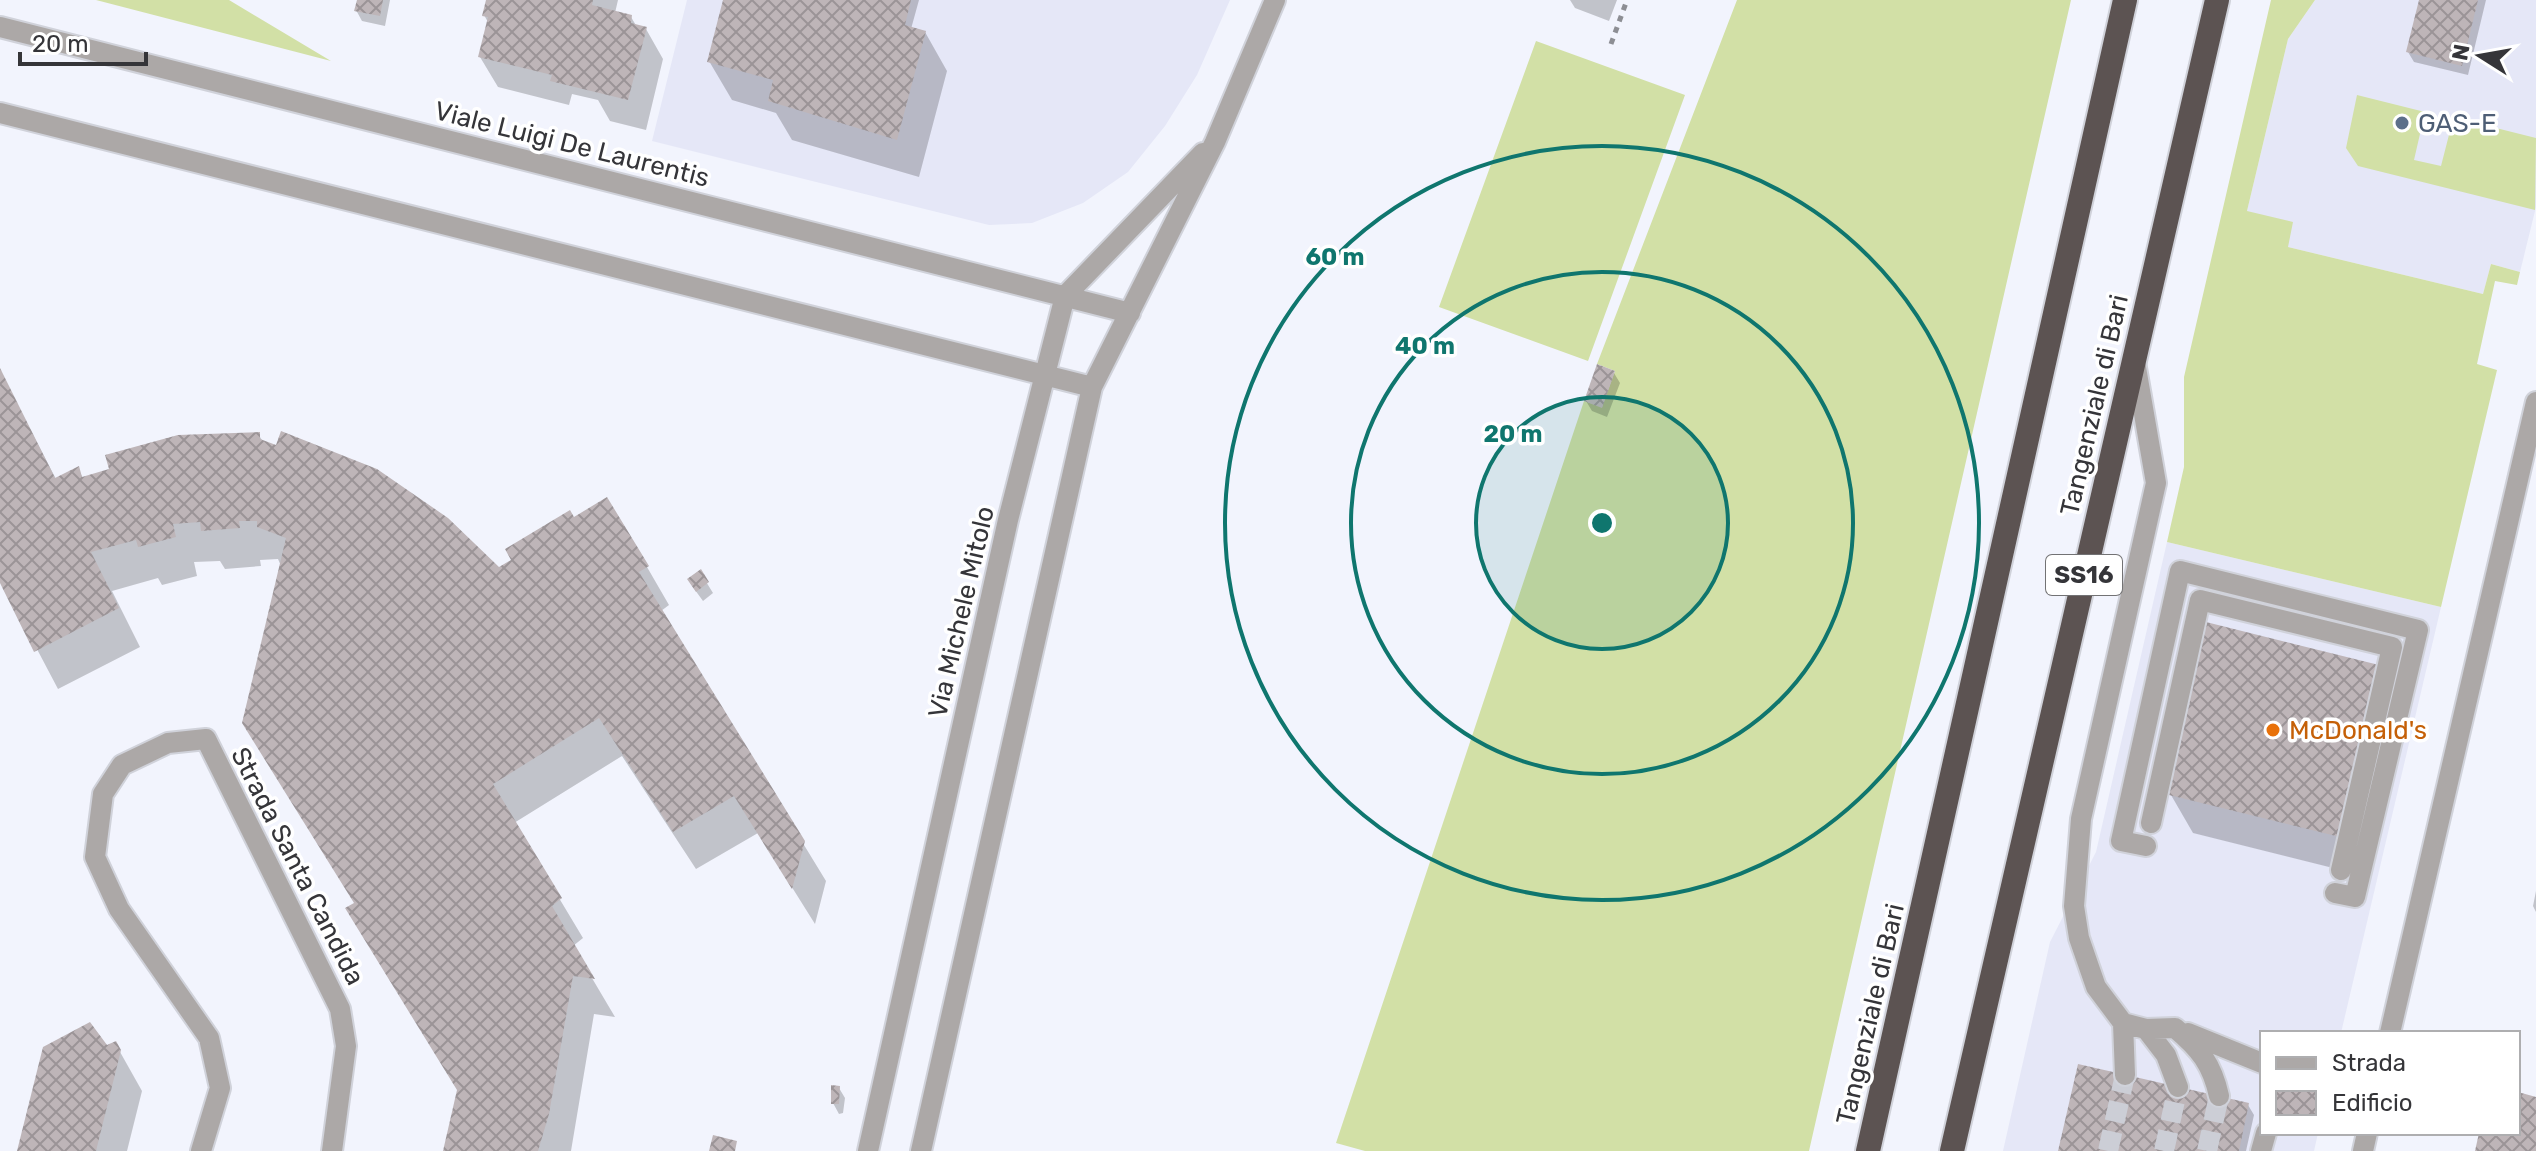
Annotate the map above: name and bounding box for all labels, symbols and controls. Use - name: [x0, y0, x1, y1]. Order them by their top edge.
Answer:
- scale bar: [20, 16, 146, 66]
- north arrow: [2440, 16, 2520, 96]
- text: 20 m: [32, 30, 89, 58]
- text: N: [2446, 42, 2476, 63]
- street label: Viale Luigi De Laurentis: [431, 95, 713, 194]
- place label: GAS-E: [2418, 108, 2497, 139]
- marker: GAS-E: [2393, 114, 2411, 132]
- text: 60 m: [1305, 243, 1365, 271]
- street label: Tangenziale di Bari: [2054, 292, 2135, 519]
- text: 40 m: [1395, 332, 1455, 360]
- text: 20 m: [1483, 420, 1543, 448]
- street label: Via Michele Mitolo: [922, 503, 1001, 721]
- centre of rings: [1588, 509, 1616, 537]
- road number: SS16: [2046, 555, 2122, 595]
- place label: McDonald's: [2289, 715, 2427, 746]
- marker: McDonald's: [2264, 721, 2282, 739]
- street label: Strada Santa Candida: [224, 742, 371, 990]
- street label: Tangenziale di Bari: [1830, 901, 1911, 1128]
- legend: [2260, 1031, 2520, 1135]
- text: Strada: [2332, 1049, 2406, 1077]
- text: Edificio: [2332, 1089, 2413, 1117]

